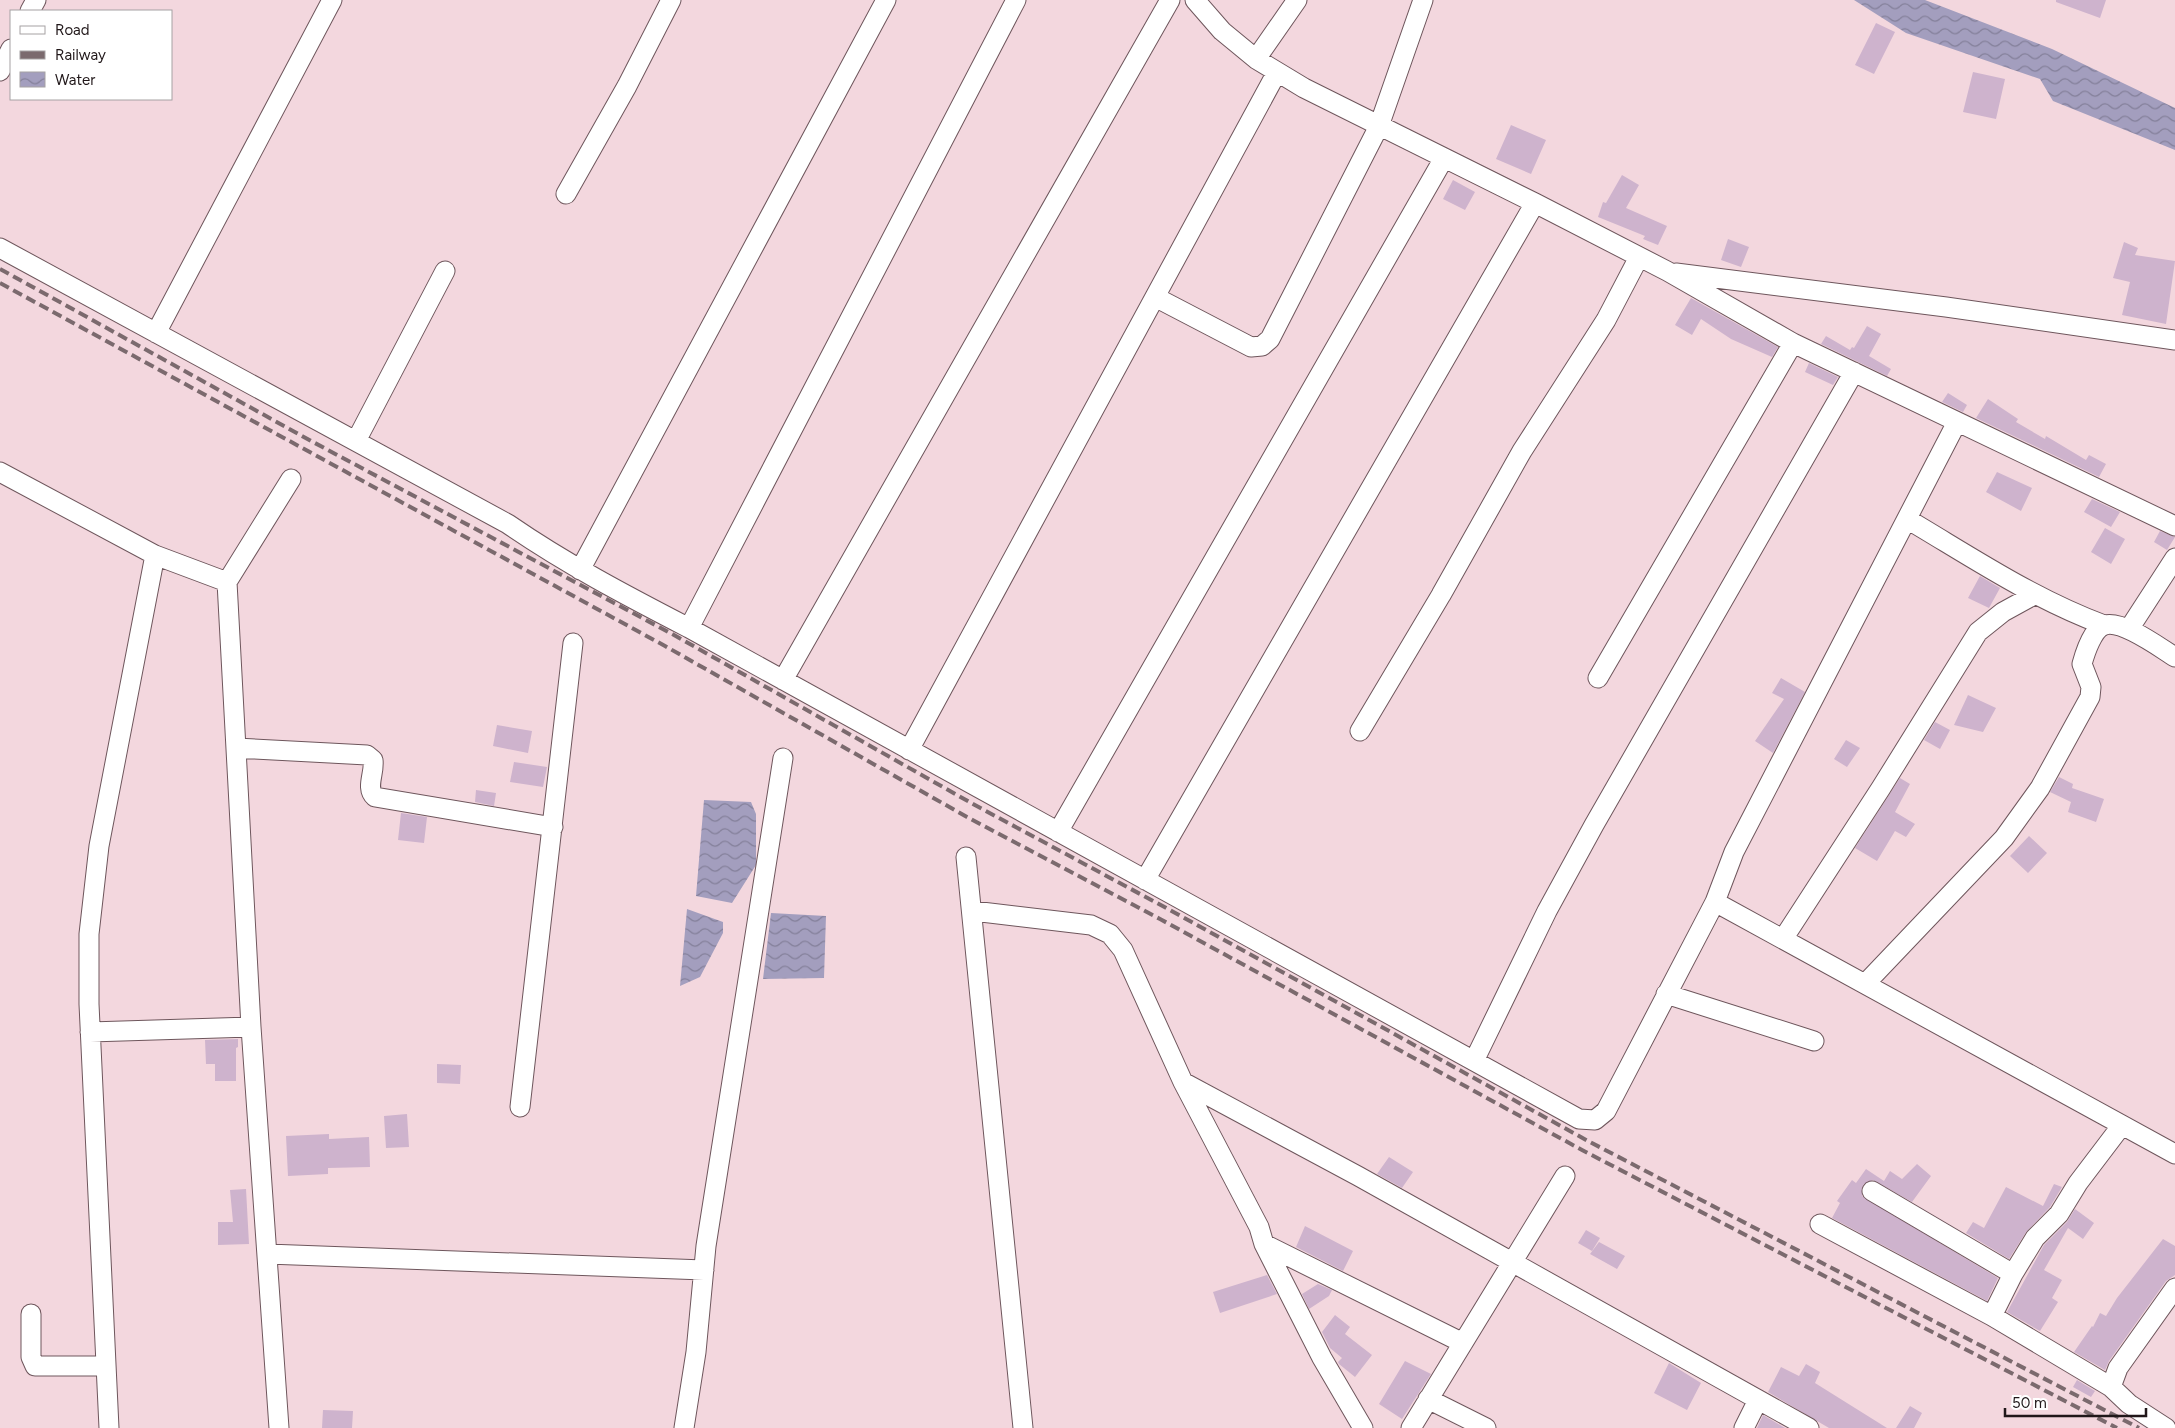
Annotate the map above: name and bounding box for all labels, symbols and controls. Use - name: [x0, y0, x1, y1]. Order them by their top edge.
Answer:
- legend: [10, 10, 172, 100]
- text: Road: [55, 21, 90, 39]
- text: Railway: [55, 46, 106, 64]
- text: Water: [55, 71, 95, 89]
- scale bar: [2005, 1386, 2146, 1418]
- text: 50 m: [2012, 1394, 2047, 1412]

